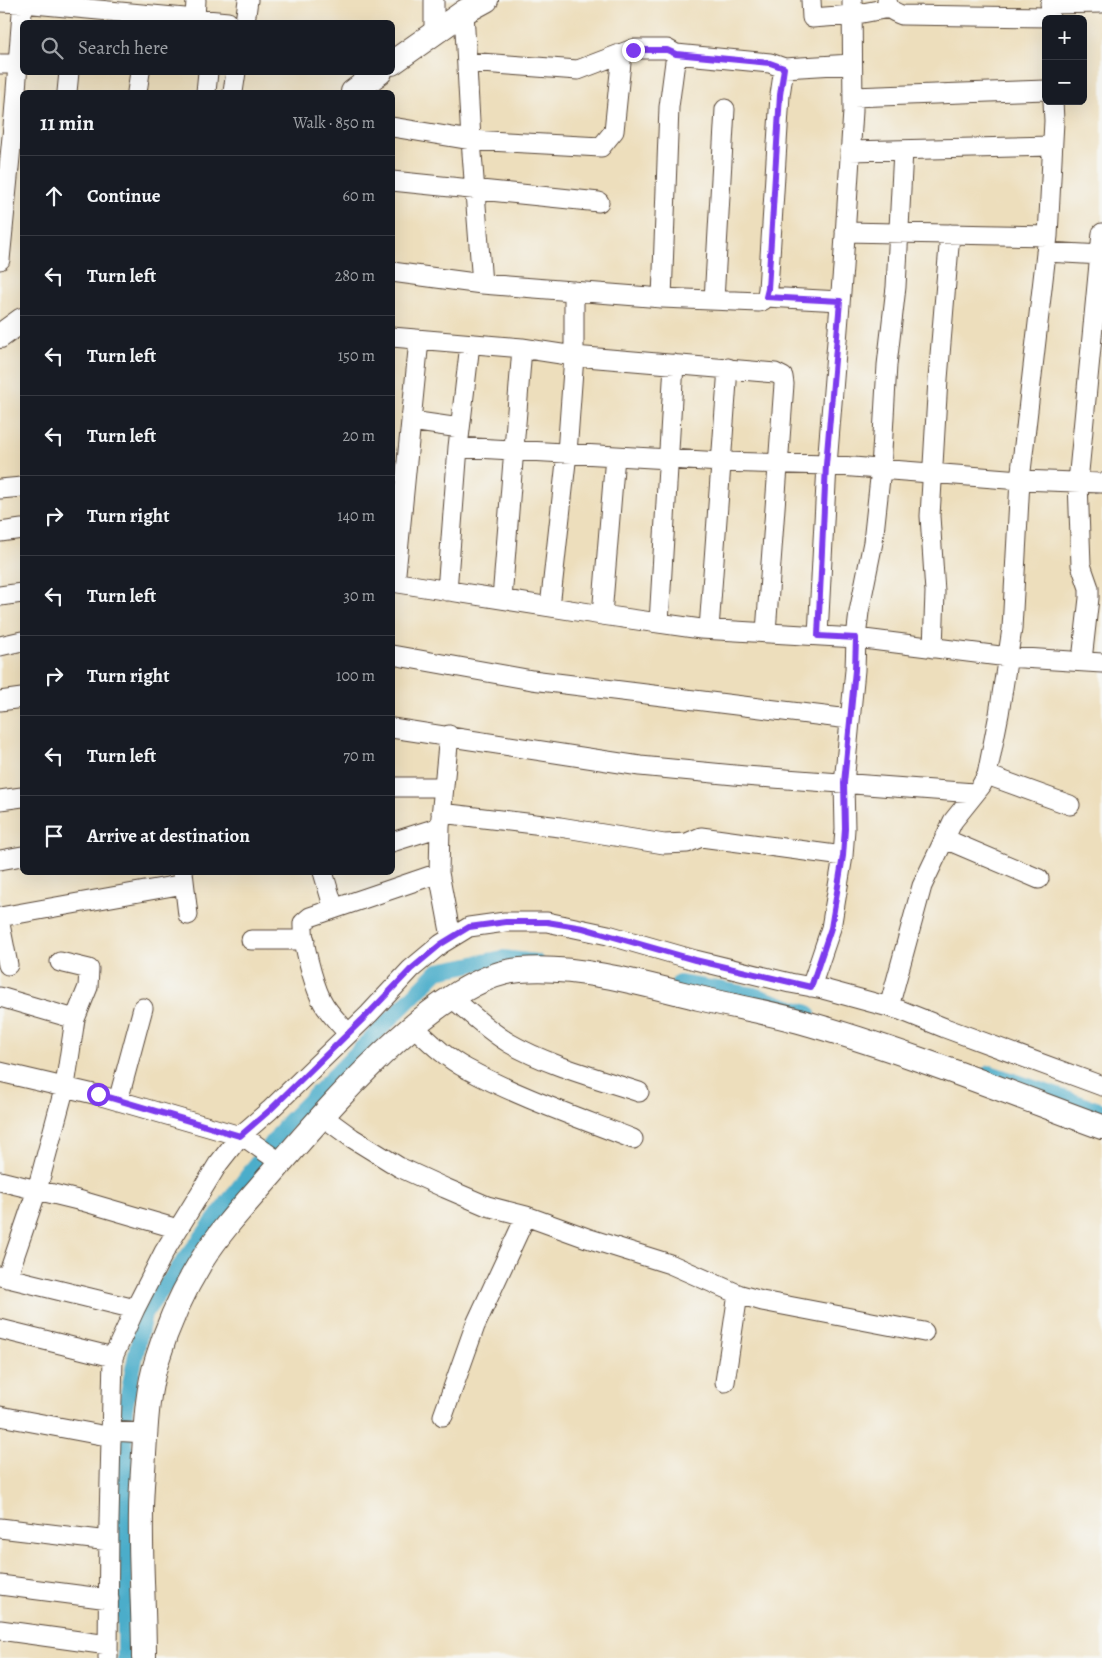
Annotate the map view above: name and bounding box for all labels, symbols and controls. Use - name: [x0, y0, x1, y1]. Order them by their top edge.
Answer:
- map controls: [1042, 15, 1087, 105]
- button: +: [1042, 15, 1087, 60]
- search box: [20, 20, 395, 75]
- icon: search: [38, 34, 66, 62]
- text: Search here: [78, 35, 168, 61]
- route end: [622, 39, 645, 62]
- button: −: [1042, 60, 1087, 105]
- text: 11 min: [40, 109, 94, 137]
- text: Walk · 850 m: [293, 112, 375, 134]
- icon: ahead: [40, 182, 68, 210]
- text: Continue: [87, 183, 161, 209]
- text: 60 m: [343, 185, 375, 207]
- icon: left: [40, 262, 68, 290]
- text: Turn left: [87, 263, 156, 289]
- text: 280 m: [335, 265, 375, 287]
- icon: left: [40, 342, 68, 370]
- text: Turn left: [87, 343, 156, 369]
- text: 150 m: [338, 345, 375, 367]
- icon: left: [40, 422, 68, 450]
- text: Turn left: [87, 423, 156, 449]
- text: 20 m: [342, 425, 375, 447]
- icon: right: [40, 502, 68, 530]
- text: Turn right: [87, 503, 169, 529]
- text: 140 m: [337, 505, 375, 527]
- icon: left: [40, 582, 68, 610]
- text: Turn left: [87, 583, 156, 609]
- text: 30 m: [343, 585, 375, 607]
- icon: right: [40, 662, 68, 690]
- text: Turn right: [87, 663, 169, 689]
- text: 100 m: [336, 665, 375, 687]
- icon: left: [40, 742, 68, 770]
- text: Turn left: [87, 743, 156, 769]
- text: 70 m: [343, 745, 375, 767]
- icon: arrive: [40, 822, 68, 850]
- text: Arrive at destination: [87, 823, 250, 849]
- route start: [87, 1083, 110, 1106]

